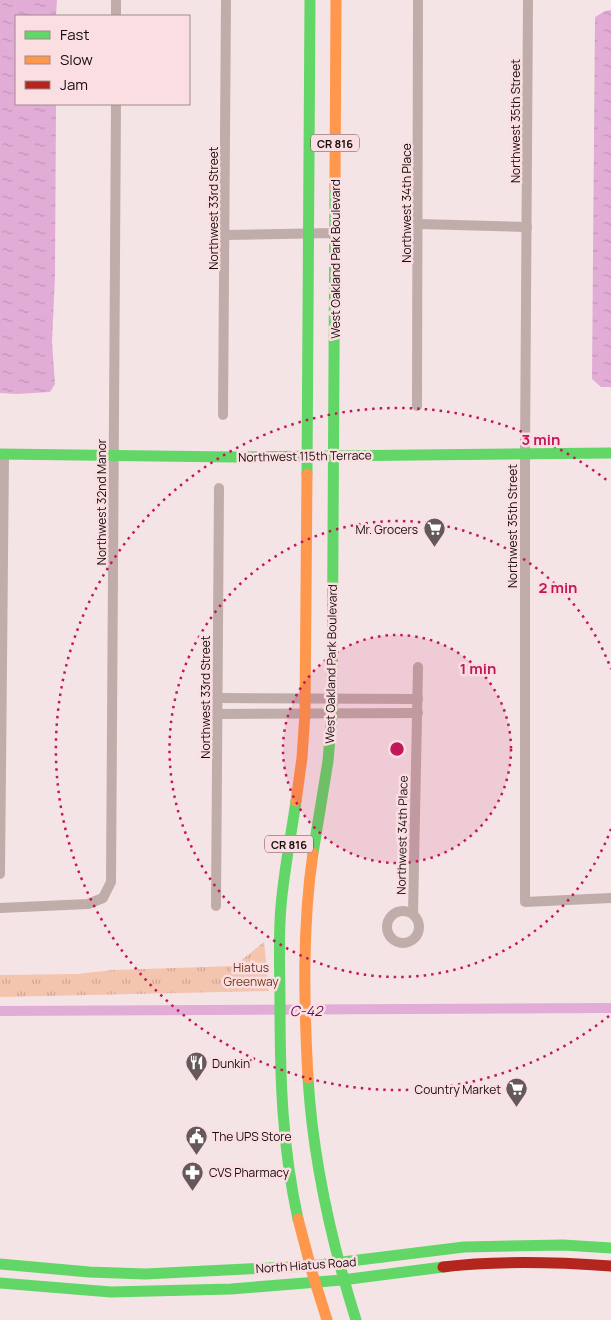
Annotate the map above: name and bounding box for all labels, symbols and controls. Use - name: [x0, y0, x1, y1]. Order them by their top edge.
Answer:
- legend: [15, 15, 190, 105]
- text: Fast: [60, 24, 89, 45]
- text: Slow: [60, 49, 93, 70]
- street label: Northwest 35th Street: [507, 59, 524, 183]
- text: Jam: [60, 74, 88, 95]
- road number: CR 816: [311, 134, 359, 152]
- street label: Northwest 34th Place: [398, 143, 415, 263]
- street label: Northwest 33rd Street: [205, 146, 222, 270]
- street label: West Oakland Park Boulevard: [327, 179, 344, 339]
- text: 3 min: [522, 429, 560, 450]
- street label: Northwest 32nd Manor: [93, 438, 110, 565]
- street label: Northwest 115th Terrace: [238, 446, 372, 466]
- street label: Northwest 35th Street: [504, 464, 521, 588]
- supermarket icon: Mr. Grocers: [422, 517, 446, 548]
- place label: Mr. Grocers: [355, 521, 418, 538]
- text: 2 min: [538, 577, 578, 598]
- street label: West Oakland Park Boulevard: [321, 584, 341, 744]
- street label: Northwest 33rd Street: [197, 635, 214, 759]
- text: 1 min: [460, 658, 496, 679]
- centre of rings: [388, 740, 406, 758]
- street label: Northwest 34th Place: [392, 775, 412, 895]
- road number: CR 816: [265, 836, 313, 852]
- park label: Hiatus Greenway: [223, 959, 279, 990]
- water label: C-42: [290, 1001, 324, 1020]
- restaurant icon: Dunkin': [184, 1051, 208, 1082]
- place label: Dunkin': [212, 1055, 252, 1072]
- supermarket icon: Country Market: [505, 1077, 529, 1108]
- place label: Country Market: [415, 1081, 501, 1098]
- public building icon: The UPS Store: [184, 1124, 208, 1155]
- place label: The UPS Store: [212, 1128, 291, 1145]
- pharmacy icon: CVS Pharmacy: [181, 1160, 205, 1191]
- place label: CVS Pharmacy: [209, 1164, 290, 1181]
- street label: North Hiatus Road: [255, 1253, 357, 1277]

